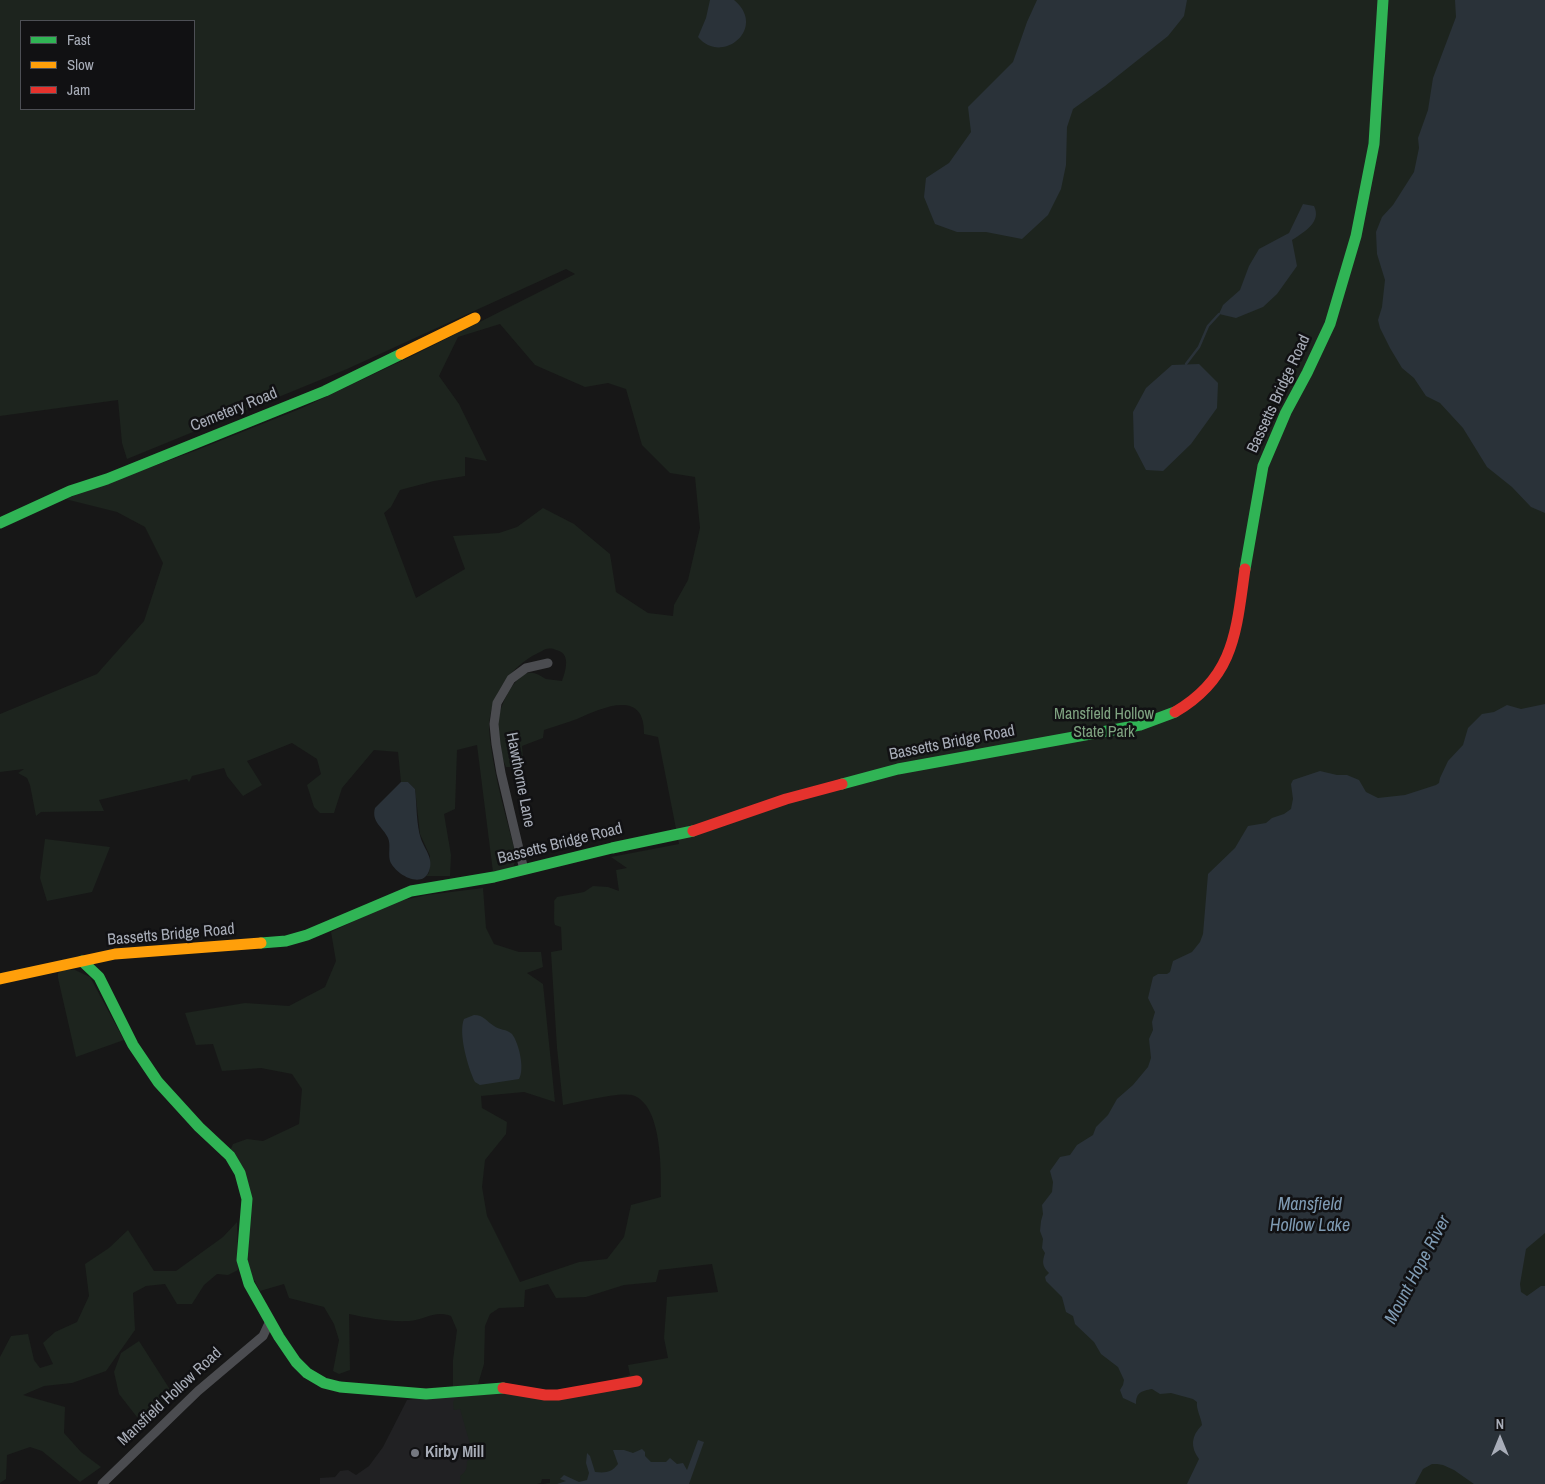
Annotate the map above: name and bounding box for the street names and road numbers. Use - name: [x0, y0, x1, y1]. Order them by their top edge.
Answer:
- street label: Bassetts Bridge Road: [1243, 332, 1315, 456]
- street label: Cemetery Road: [188, 384, 280, 436]
- street label: Bassetts Bridge Road: [888, 721, 1016, 765]
- street label: Hawthorne Lane: [501, 731, 539, 829]
- street label: Bassetts Bridge Road: [496, 819, 624, 869]
- street label: Bassetts Bridge Road: [107, 920, 235, 950]
- street label: Mansfield Hollow Road: [114, 1344, 226, 1450]

